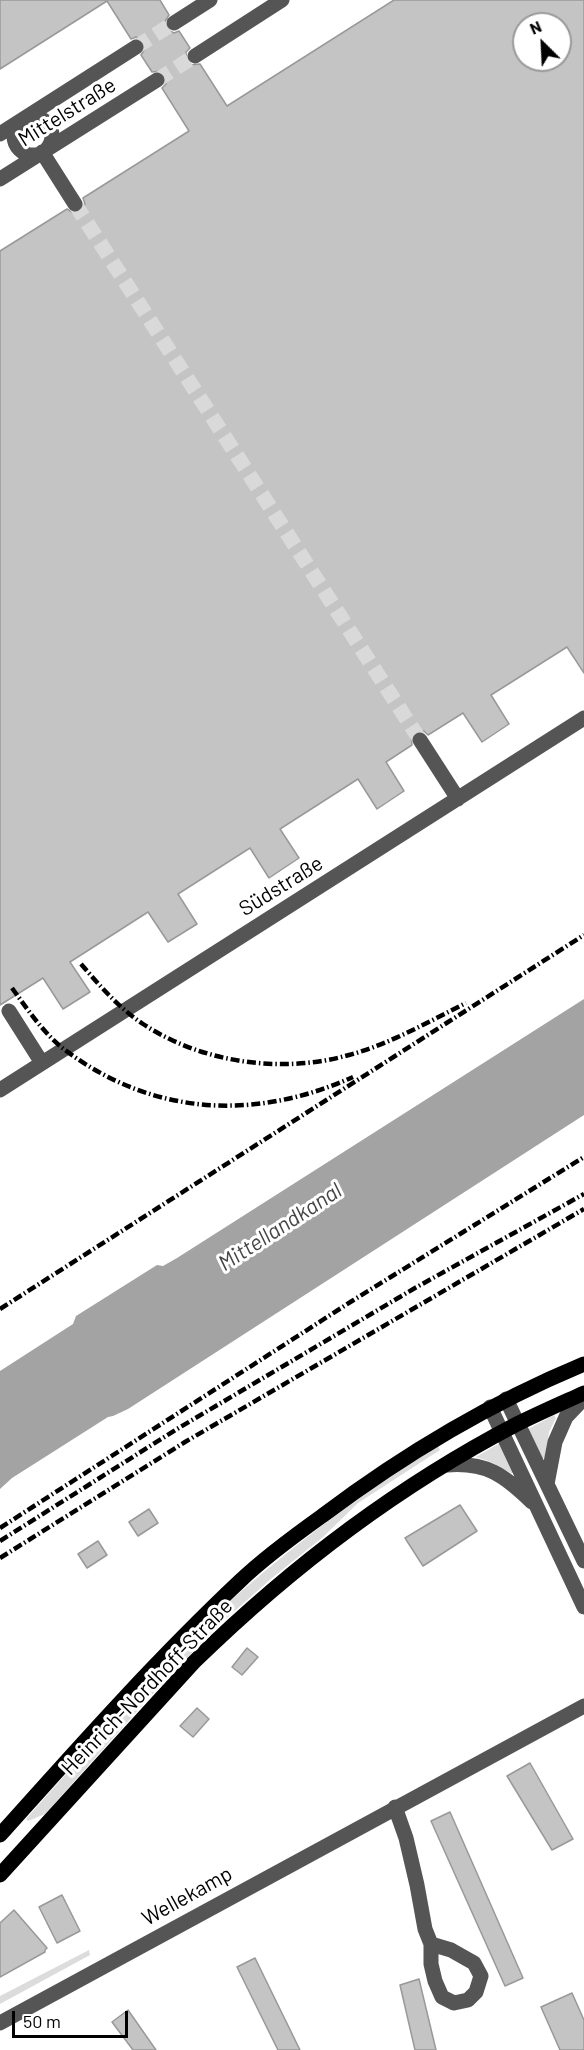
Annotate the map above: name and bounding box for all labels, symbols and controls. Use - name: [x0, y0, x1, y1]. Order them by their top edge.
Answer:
- north arrow: [512, 12, 572, 72]
- text: N: [527, 16, 544, 38]
- street label: Mittelstraße: [14, 72, 120, 152]
- street label: Südstraße: [234, 850, 328, 922]
- water label: Mittellandkanal: [213, 1177, 347, 1277]
- street label: Heinrich-Nordhoff-Straße: [56, 1594, 238, 1780]
- street label: Wellekamp: [137, 1861, 237, 1931]
- scale bar: [15, 1999, 130, 2037]
- text: 50 m: [23, 2010, 61, 2032]

